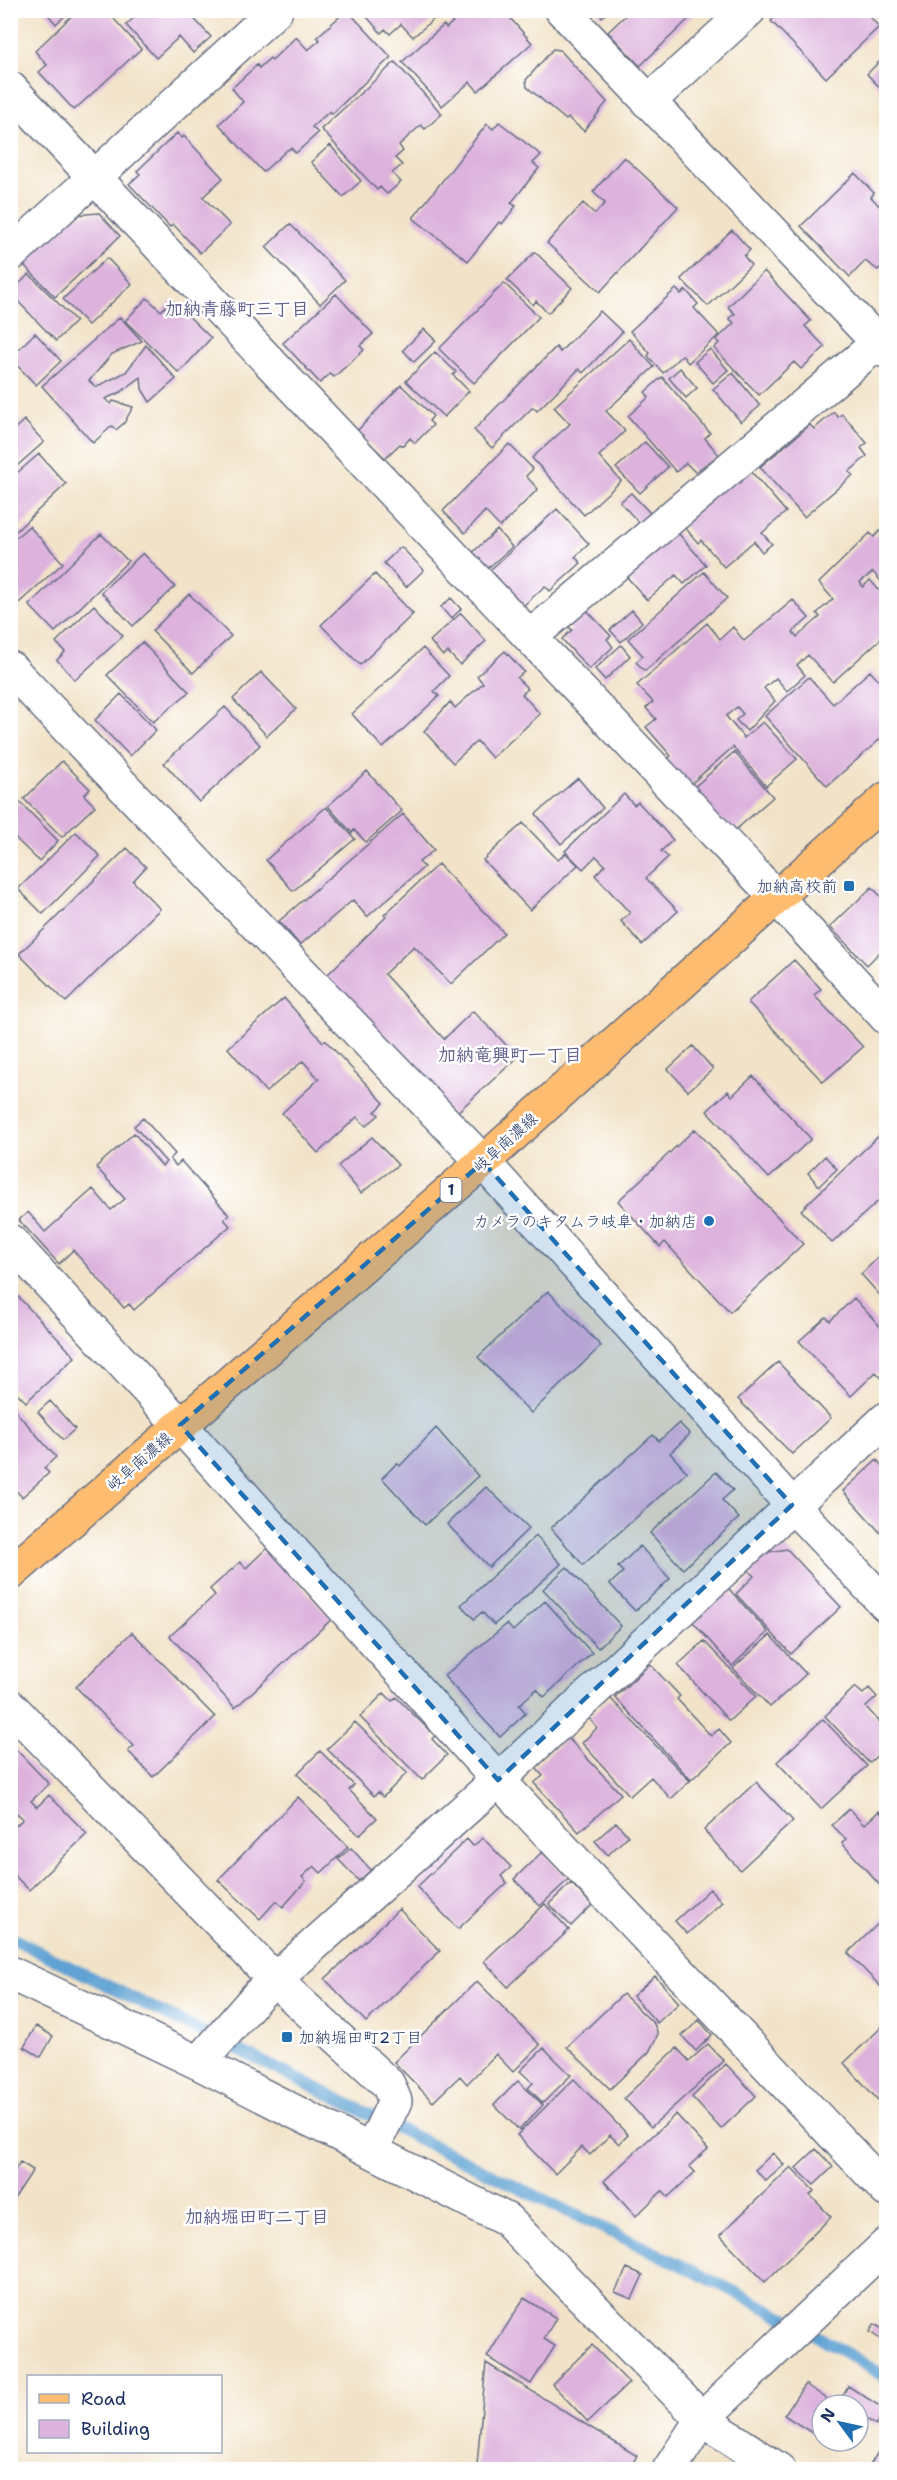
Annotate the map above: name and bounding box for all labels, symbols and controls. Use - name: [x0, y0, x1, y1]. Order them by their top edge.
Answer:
- district label: 加納青藤町三丁目: [165, 297, 309, 321]
- place label: 加納高校前: [757, 876, 837, 897]
- marker: 加納高校前: [842, 879, 856, 893]
- district label: 加納竜興町一丁目: [438, 1043, 582, 1067]
- street label: 岐阜南濃線: [469, 1108, 542, 1177]
- road number: 1: [440, 1178, 462, 1202]
- place label: カメラのキタムラ岐阜・加納店: [473, 1211, 697, 1232]
- marker: カメラのキタムラ岐阜・加納店: [702, 1214, 716, 1228]
- street label: 岐阜南濃線: [102, 1427, 176, 1496]
- place label: 加納堀田町2丁目: [299, 2027, 422, 2048]
- marker: 加納堀田町2丁目: [280, 2030, 294, 2044]
- district label: 加納堀田町二丁目: [185, 2205, 329, 2229]
- legend: [27, 2375, 222, 2453]
- text: Road: [81, 2387, 126, 2411]
- north arrow: [810, 2393, 870, 2453]
- text: N: [816, 2404, 840, 2426]
- text: Building: [81, 2417, 150, 2441]

